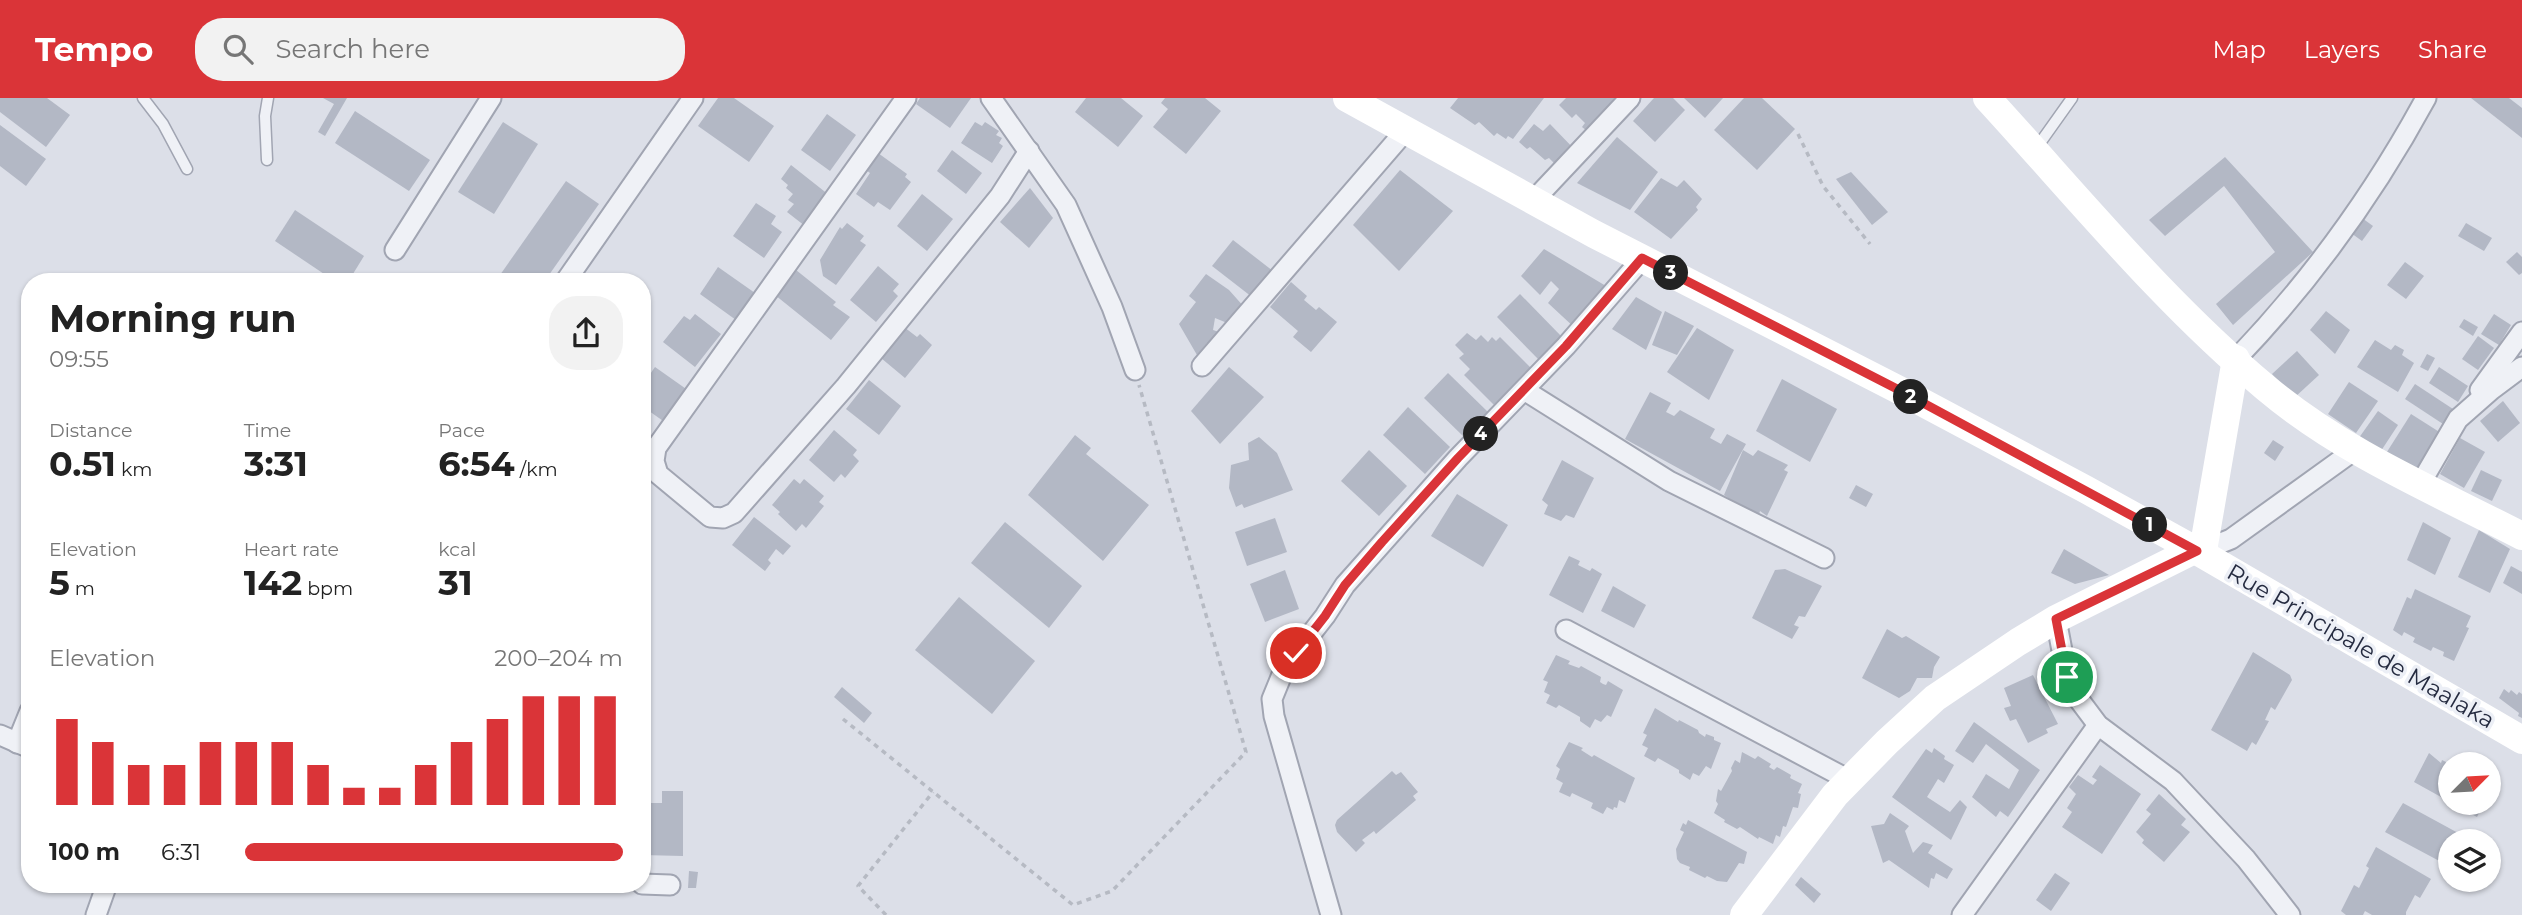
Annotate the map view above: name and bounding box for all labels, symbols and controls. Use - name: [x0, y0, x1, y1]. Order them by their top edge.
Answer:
- search box: [195, 18, 685, 81]
- text: Tempo: [35, 29, 153, 69]
- icon: search: [219, 30, 257, 68]
- text: Search here: [275, 33, 430, 65]
- text: Map: [2212, 35, 2266, 64]
- text: Layers: [2304, 35, 2380, 64]
- text: Share: [2418, 35, 2487, 64]
- pin: 3: [1654, 256, 1688, 290]
- text: 3: [1665, 261, 1676, 284]
- text: Morning run: [49, 295, 297, 342]
- button: share: [549, 296, 623, 370]
- text: 09:55: [49, 345, 109, 373]
- pin: 2: [1894, 380, 1928, 414]
- text: 2: [1905, 385, 1916, 408]
- pin: 4: [1464, 416, 1498, 452]
- text: Distance: [49, 419, 132, 442]
- text: Time: [244, 419, 291, 442]
- text: Pace: [438, 419, 485, 442]
- text: 4: [1474, 422, 1487, 445]
- text: 0.51: [49, 442, 116, 485]
- text: 3:31: [244, 442, 308, 485]
- text: 6:54: [438, 442, 515, 485]
- text: km: [116, 458, 152, 481]
- text: /km: [515, 458, 558, 481]
- pin: 1: [2132, 508, 2168, 542]
- text: 1: [2146, 513, 2153, 536]
- text: Elevation: [49, 538, 137, 561]
- text: Heart rate: [244, 538, 339, 561]
- text: kcal: [438, 538, 476, 561]
- street label: Rue Principale de Maalaka: [2222, 558, 2500, 734]
- text: 5: [49, 561, 70, 604]
- text: 142: [244, 561, 302, 604]
- text: 31: [438, 561, 473, 604]
- text: m: [70, 577, 95, 600]
- text: bpm: [302, 577, 353, 600]
- pin: [1266, 623, 1326, 683]
- icon: check: [1277, 634, 1315, 672]
- text: Elevation: [49, 644, 155, 672]
- text: 200–204 m: [494, 644, 623, 672]
- pin: [2037, 647, 2097, 707]
- icon: arrive: [2048, 658, 2086, 696]
- north arrow: [2438, 752, 2501, 816]
- map controls: [2438, 752, 2501, 892]
- button: layers: [2438, 829, 2501, 892]
- text: 100 m: [49, 838, 120, 866]
- text: 6:31: [161, 838, 201, 866]

